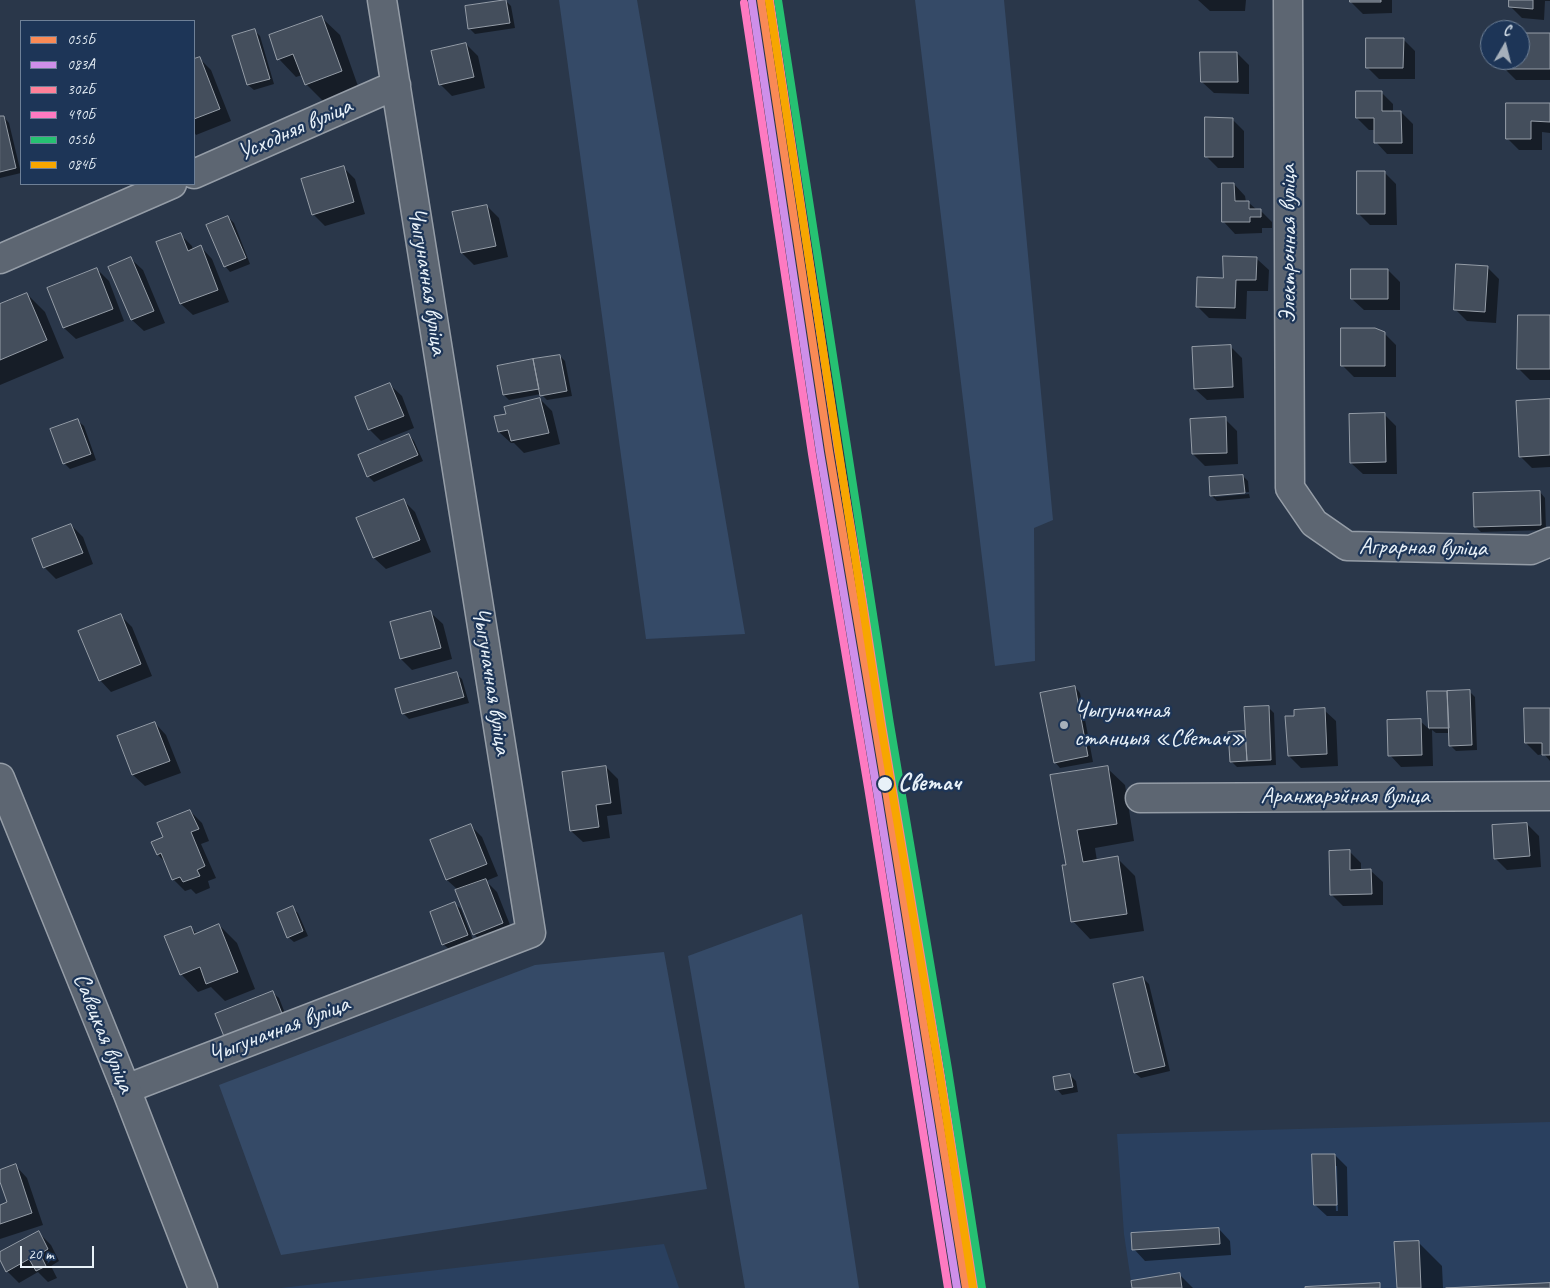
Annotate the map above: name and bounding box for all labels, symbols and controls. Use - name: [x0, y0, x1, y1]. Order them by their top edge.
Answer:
- legend: [20, 20, 195, 185]
- north arrow: [1480, 20, 1530, 70]
- text: С: [1502, 22, 1512, 40]
- text: 055Б: [67, 30, 95, 49]
- text: 083А: [67, 55, 95, 74]
- text: 302Б: [67, 80, 95, 99]
- street label: Усходняя вуліца: [233, 92, 357, 168]
- text: 490Б: [67, 105, 95, 124]
- text: 055Ь: [67, 130, 94, 149]
- text: 084Б: [67, 155, 95, 174]
- street label: Электронная вуліца: [1275, 165, 1303, 323]
- street label: Чыгуначная вуліца: [401, 205, 453, 357]
- street label: Аграрная вуліца: [1359, 532, 1487, 564]
- street label: Чыгуначная вуліца: [465, 605, 517, 757]
- place label: Чыгуначная станцыя «Светач»: [1074, 697, 1245, 753]
- marker: Чыгуначная станцыя «Светач»: [1058, 719, 1070, 731]
- place label: Светач: [898, 770, 961, 798]
- marker: Светач: [876, 775, 894, 793]
- street label: Аранжарэйная вуліца: [1260, 783, 1430, 811]
- street label: Савецкая вуліца: [66, 969, 140, 1097]
- street label: Чыгуначная вуліца: [204, 990, 354, 1070]
- scale bar: [22, 1236, 96, 1268]
- text: 20 m: [28, 1245, 54, 1264]

